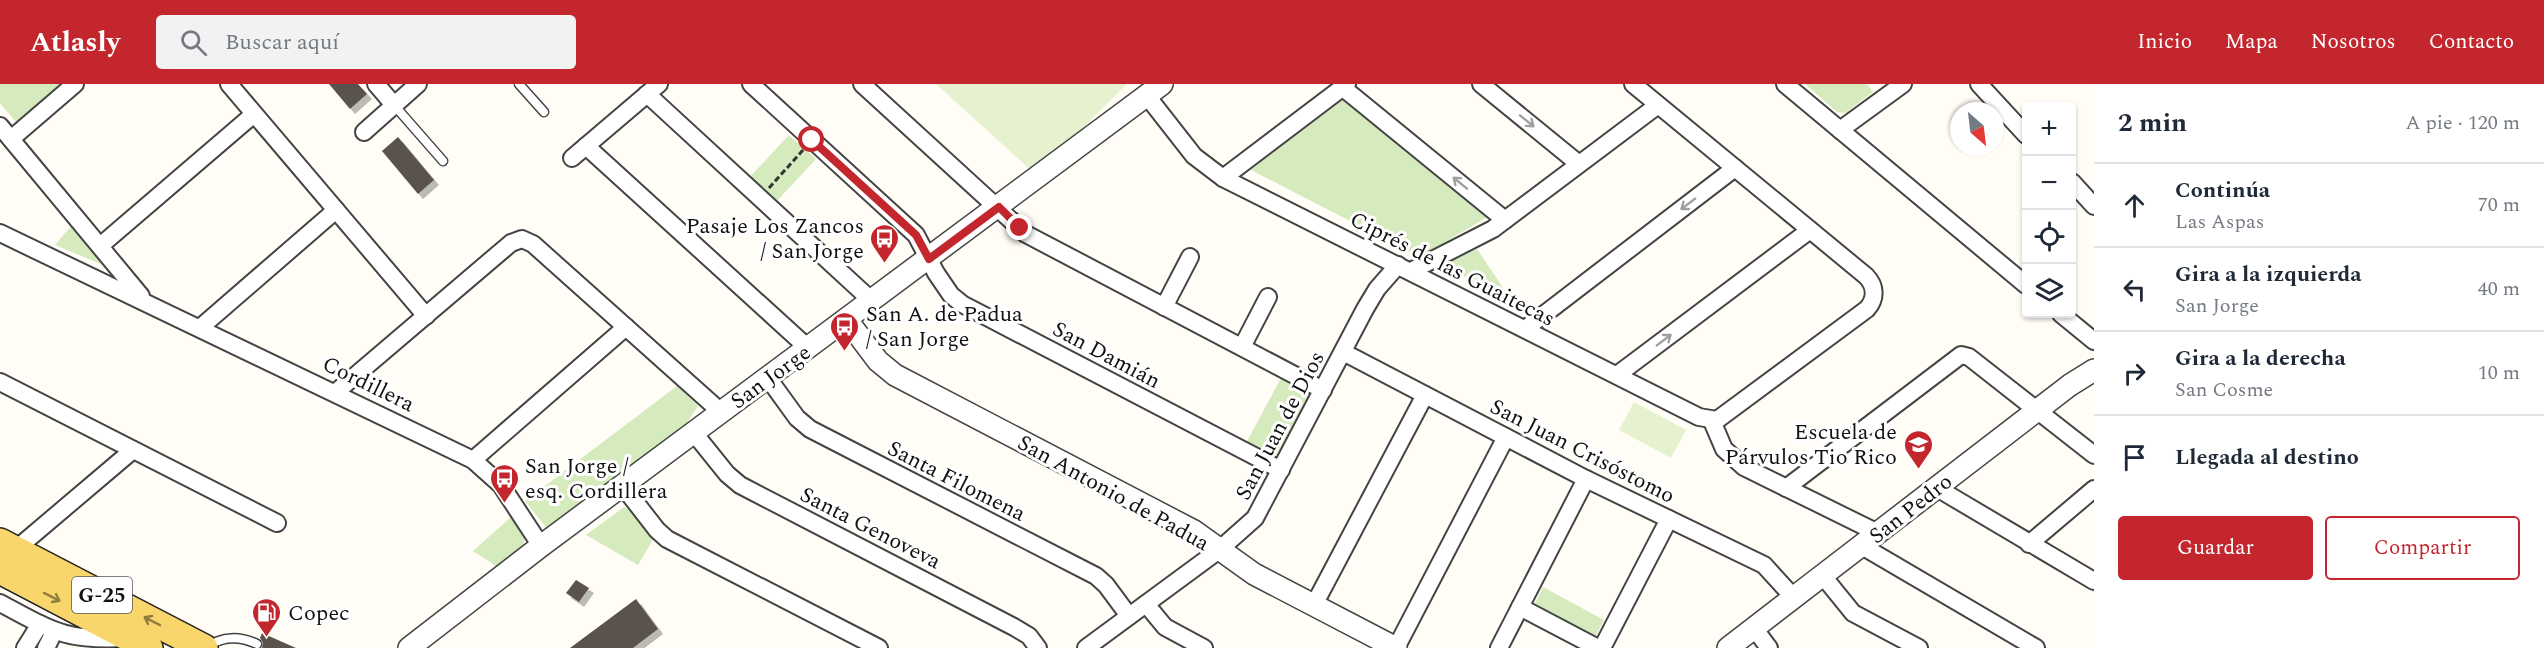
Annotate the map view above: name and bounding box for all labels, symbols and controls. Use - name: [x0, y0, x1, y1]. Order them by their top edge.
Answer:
- search box: [156, 15, 576, 69]
- text: Atlasly: [30, 21, 120, 64]
- icon: search: [177, 26, 210, 59]
- text: Buscar aquí: [225, 26, 339, 59]
- text: Inicio: [2137, 26, 2192, 58]
- text: Mapa: [2225, 26, 2278, 58]
- text: Nosotros: [2311, 26, 2396, 58]
- text: Contacto: [2429, 26, 2514, 58]
- north arrow: [1950, 102, 2004, 156]
- map controls: [2022, 102, 2076, 318]
- button: +: [2022, 102, 2076, 156]
- text: 2 min: [2118, 103, 2187, 143]
- text: A pie · 120 m: [2406, 108, 2520, 138]
- one-way arrow: [1519, 115, 1535, 128]
- route start: [798, 126, 824, 152]
- button: −: [2022, 156, 2076, 210]
- text: Continúa: [2175, 174, 2270, 207]
- one-way arrow: [1452, 177, 1468, 190]
- icon: ahead: [2118, 189, 2151, 222]
- text: 70 m: [2478, 190, 2520, 220]
- one-way arrow: [1681, 197, 1697, 210]
- street label: Ciprés de las Guaitecas: [1344, 203, 1561, 335]
- text: Las Aspas: [2175, 207, 2264, 237]
- place label: Pasaje Los Zancos / San Jorge: [686, 210, 864, 268]
- button: locate: [2022, 210, 2076, 264]
- route end: [1006, 214, 1032, 240]
- bus stop icon: Pasaje Los Zancos / San Jorge: [869, 222, 901, 264]
- text: Gira a la izquierda: [2175, 258, 2362, 291]
- button: layers: [2022, 264, 2076, 318]
- icon: left: [2118, 273, 2151, 306]
- text: 40 m: [2478, 274, 2520, 304]
- text: San Jorge: [2175, 291, 2259, 321]
- place label: San A. de Padua / San Jorge: [866, 298, 1023, 356]
- bus stop icon: San A. de Padua / San Jorge: [829, 310, 861, 352]
- street label: San Damián: [1046, 313, 1166, 398]
- one-way arrow: [1655, 334, 1671, 347]
- street label: San Jorge: [724, 337, 818, 418]
- text: Gira a la derecha: [2175, 342, 2346, 375]
- street label: San Juan de Dios: [1227, 345, 1334, 506]
- street label: Cordillera: [317, 348, 420, 421]
- icon: right: [2118, 357, 2151, 390]
- text: 10 m: [2478, 358, 2520, 388]
- text: San Cosme: [2175, 375, 2273, 405]
- street label: San Juan Crisóstomo: [1484, 390, 1681, 512]
- place label: Escuela de Párvulos Tio Rico: [1725, 416, 1897, 474]
- street label: San Antonio de Padua: [1011, 427, 1216, 560]
- school or university icon: Escuela de Párvulos Tio Rico: [1902, 428, 1934, 470]
- street label: Santa Filomena: [881, 432, 1031, 530]
- icon: arrive: [2118, 441, 2151, 474]
- text: Llegada al destino: [2175, 441, 2359, 474]
- place label: San Jorge / esq. Cordillera: [525, 450, 668, 508]
- bus stop icon: San Jorge / esq. Cordillera: [488, 462, 520, 504]
- street label: San Pedro: [1862, 466, 1960, 552]
- street label: Santa Genoveva: [794, 479, 947, 578]
- button: Guardar: [2118, 516, 2313, 580]
- button: Compartir: [2325, 516, 2520, 580]
- road number: G-25: [72, 577, 132, 613]
- one-way arrow: [43, 591, 60, 603]
- fuel station icon: Copec: [251, 596, 283, 638]
- place label: Copec: [288, 597, 350, 630]
- one-way arrow: [143, 615, 161, 626]

